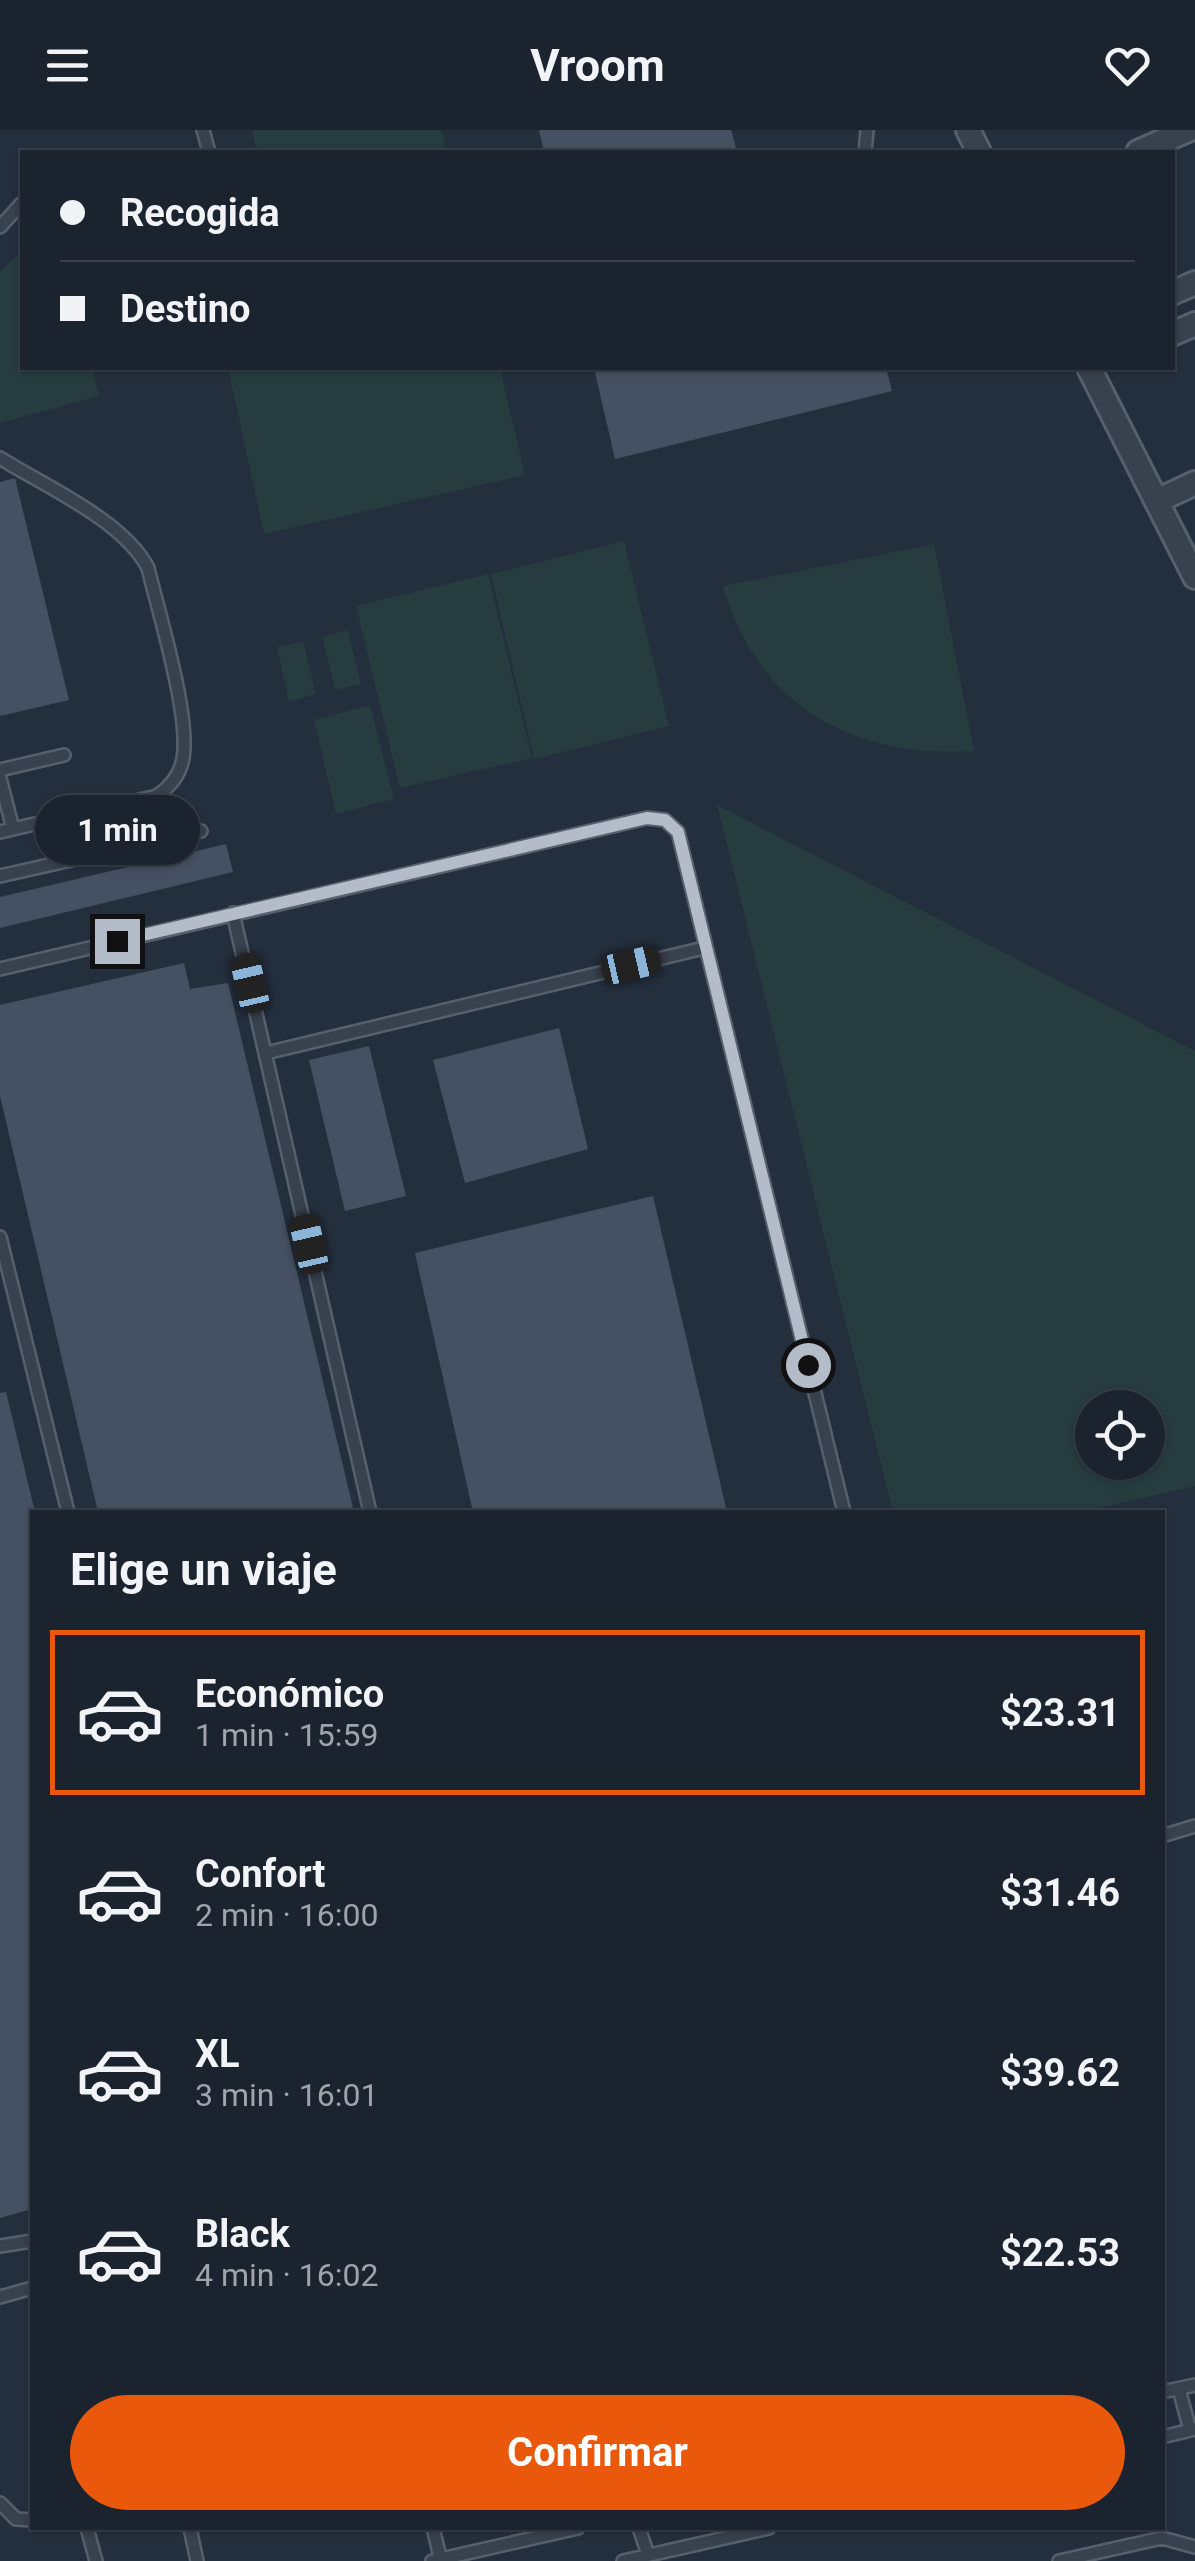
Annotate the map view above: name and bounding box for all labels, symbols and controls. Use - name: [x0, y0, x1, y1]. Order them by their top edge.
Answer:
- icon: menu: [40, 38, 95, 93]
- icon: heart: [1100, 38, 1155, 93]
- text: Vroom: [530, 39, 665, 92]
- text: Recogida: [120, 191, 280, 235]
- text: Destino: [120, 287, 250, 331]
- callout: 1 min: [34, 796, 200, 866]
- text: 1 min: [77, 811, 158, 849]
- route end: [95, 919, 140, 964]
- car: [598, 944, 664, 986]
- car: [229, 950, 271, 1016]
- car: [288, 1211, 330, 1277]
- route start: [786, 1343, 831, 1388]
- map controls: [1075, 1390, 1165, 1480]
- button: locate: [1075, 1390, 1165, 1480]
- text: Elige un viaje: [70, 1543, 337, 1596]
- icon: car: [75, 1668, 165, 1758]
- text: Económico: [195, 1672, 384, 1716]
- text: $23.31: [1000, 1691, 1120, 1735]
- text: 1 min · 15:59: [195, 1716, 378, 1754]
- icon: car: [75, 1848, 165, 1938]
- text: Confort: [195, 1852, 325, 1896]
- text: $31.46: [1000, 1871, 1120, 1915]
- text: 2 min · 16:00: [195, 1896, 378, 1934]
- icon: car: [75, 2028, 165, 2118]
- text: XL: [195, 2032, 240, 2076]
- text: $39.62: [1000, 2051, 1120, 2095]
- text: 3 min · 16:01: [195, 2076, 378, 2114]
- icon: car: [75, 2208, 165, 2298]
- text: Black: [195, 2212, 290, 2256]
- text: $22.53: [1000, 2231, 1120, 2275]
- text: 4 min · 16:02: [195, 2256, 378, 2294]
- button: Confirmar: [70, 2395, 1125, 2510]

